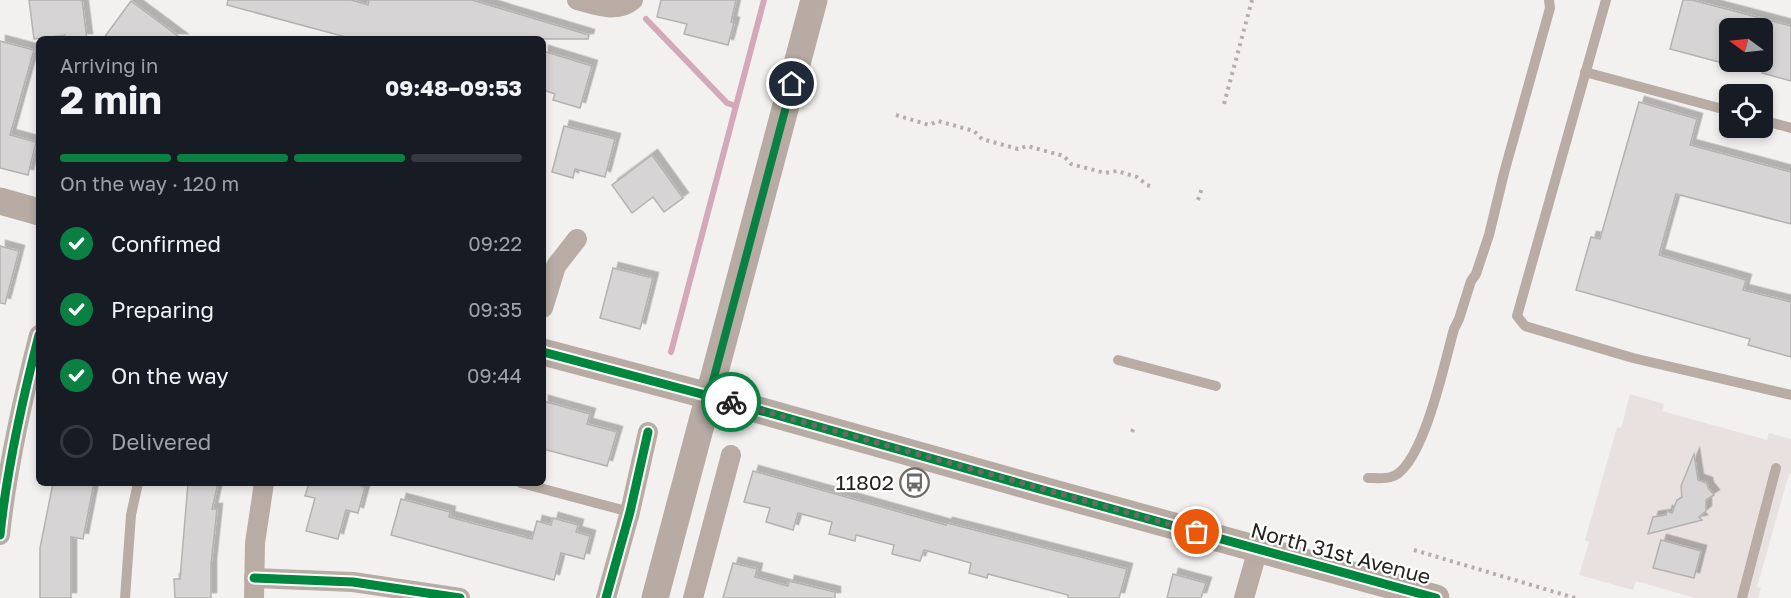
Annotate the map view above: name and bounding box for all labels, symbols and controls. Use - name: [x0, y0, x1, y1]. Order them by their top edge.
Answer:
- north arrow: [1719, 18, 1773, 72]
- map controls: [1719, 18, 1773, 138]
- text: Arriving in: [60, 53, 158, 77]
- pin: [766, 58, 817, 109]
- icon: home: [775, 67, 808, 100]
- text: 09:48–09:53: [385, 74, 522, 101]
- text: 2 min: [60, 76, 162, 123]
- button: locate: [1719, 84, 1773, 138]
- text: On the way · 120 m: [60, 171, 239, 195]
- icon: check: [60, 227, 93, 260]
- text: Confirmed: [111, 230, 221, 257]
- text: 09:22: [468, 231, 522, 255]
- icon: check: [60, 293, 93, 326]
- text: Preparing: [111, 296, 214, 323]
- text: 09:35: [468, 297, 522, 321]
- icon: check: [60, 359, 93, 392]
- text: On the way: [111, 362, 229, 389]
- text: 09:44: [467, 363, 522, 387]
- courier: [701, 372, 761, 432]
- icon: bike: [715, 386, 748, 419]
- text: Delivered: [111, 428, 211, 455]
- bus stop icon: 11802: [899, 466, 931, 498]
- place label: 11802: [836, 469, 894, 495]
- pin: [1171, 506, 1222, 557]
- icon: bag: [1180, 515, 1213, 548]
- street label: North 31st Avenue: [1248, 516, 1434, 590]

